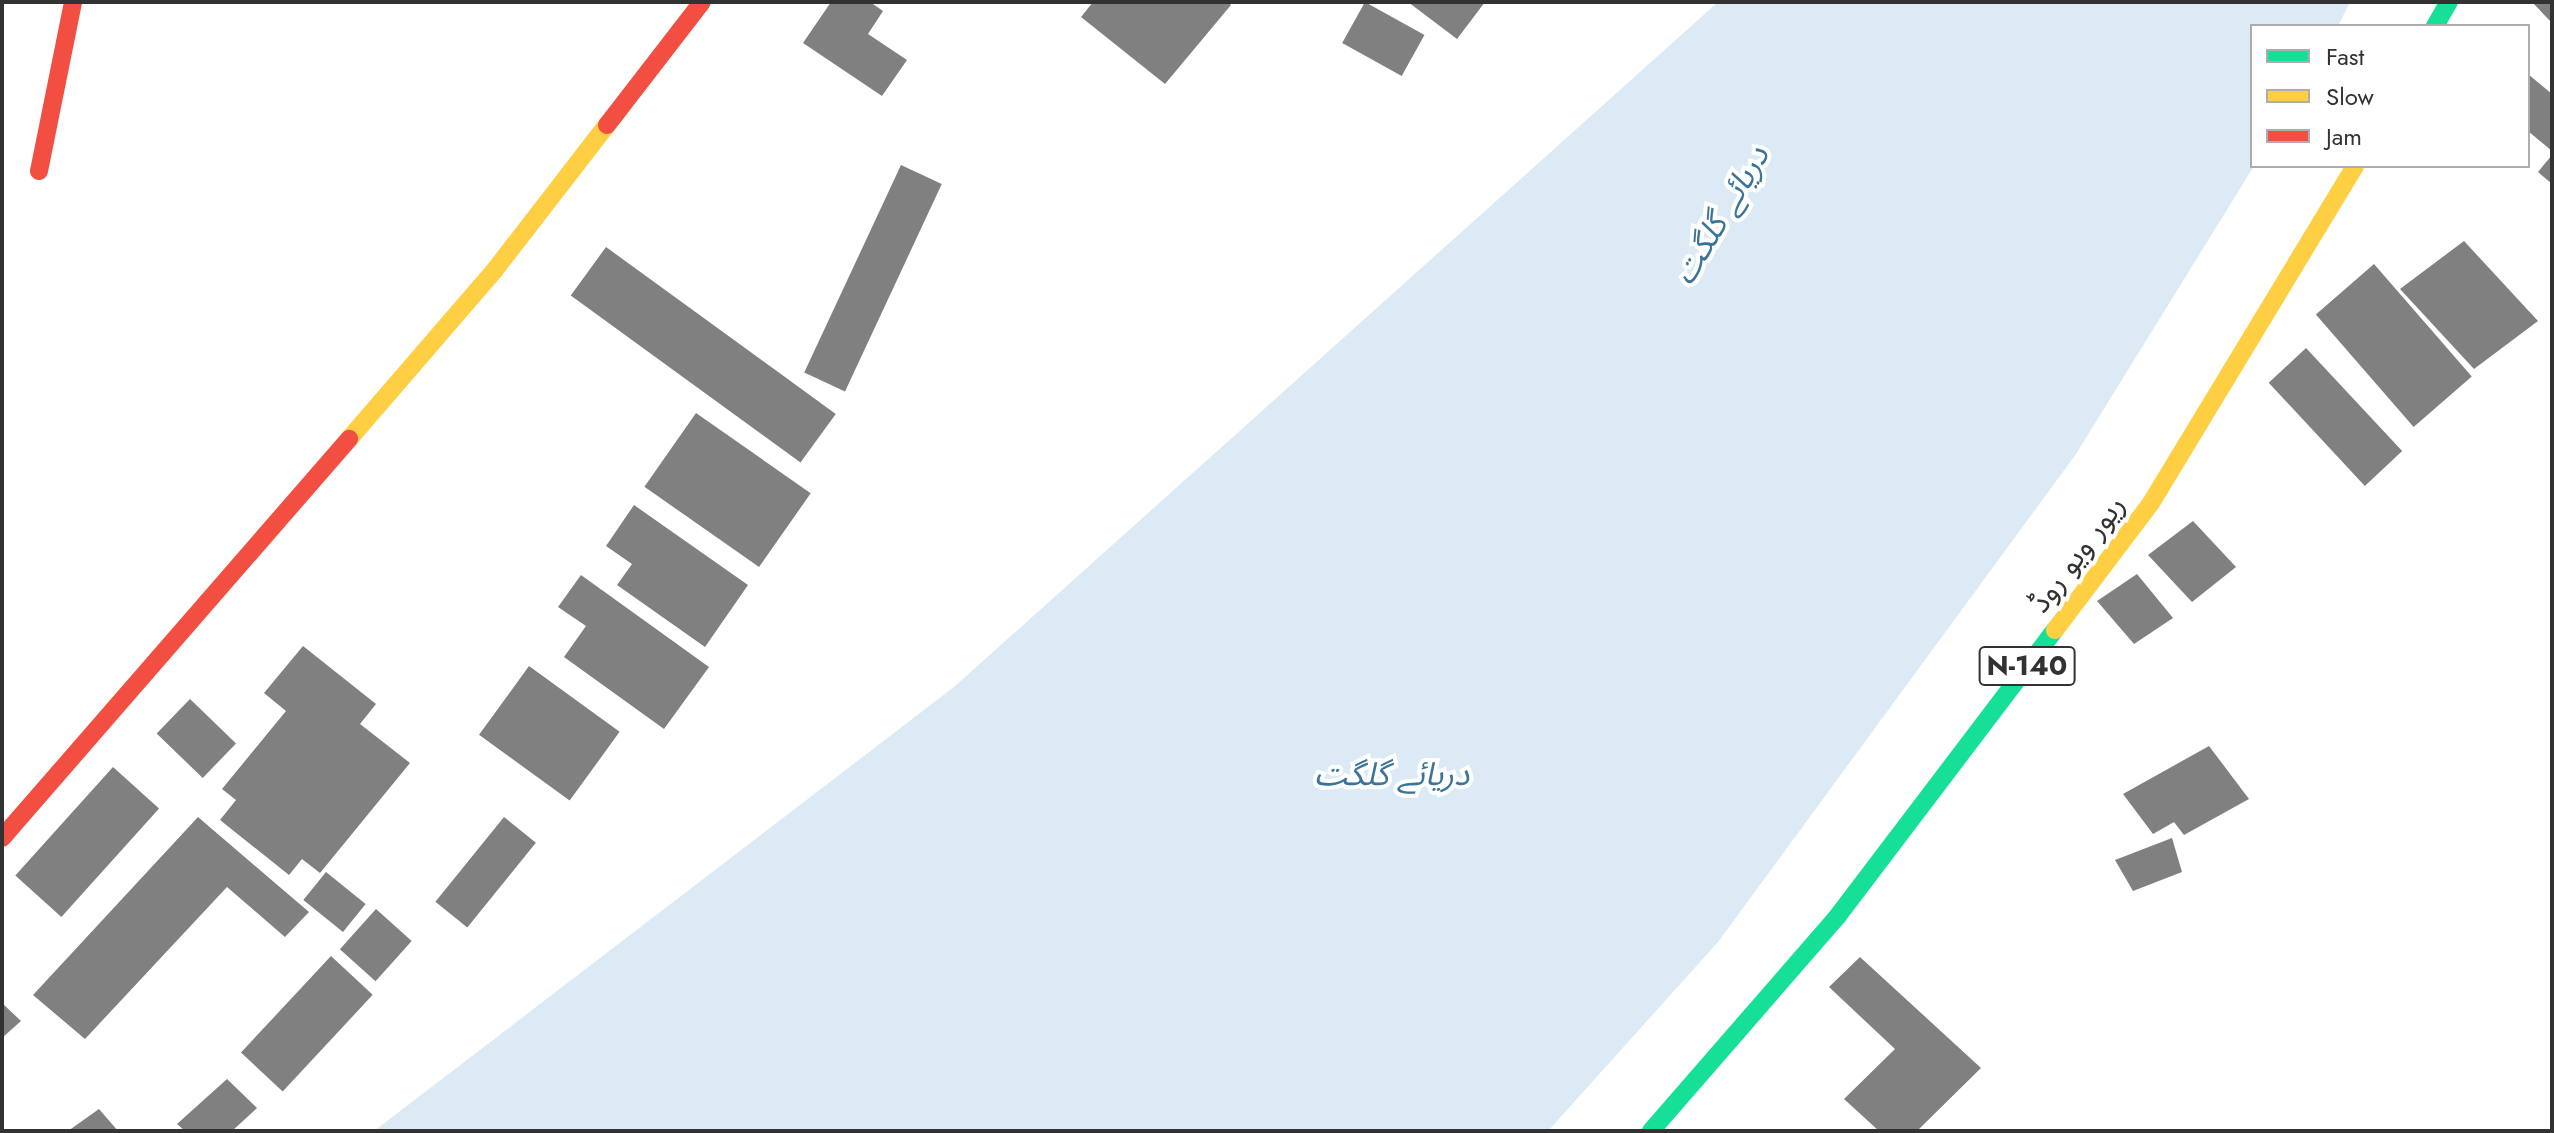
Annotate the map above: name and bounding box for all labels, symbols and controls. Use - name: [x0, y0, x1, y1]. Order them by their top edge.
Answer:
- legend: [2250, 24, 2530, 168]
- text: Fast: [2326, 39, 2364, 74]
- text: Slow: [2326, 79, 2374, 114]
- text: Jam: [2326, 119, 2362, 154]
- water label: دریائے گلگت: [1665, 139, 1777, 291]
- street label: ریور ویو روڈ: [2021, 488, 2133, 620]
- road number: N-140: [1977, 642, 2077, 690]
- water label: دریائے گلگت: [1315, 755, 1469, 793]

